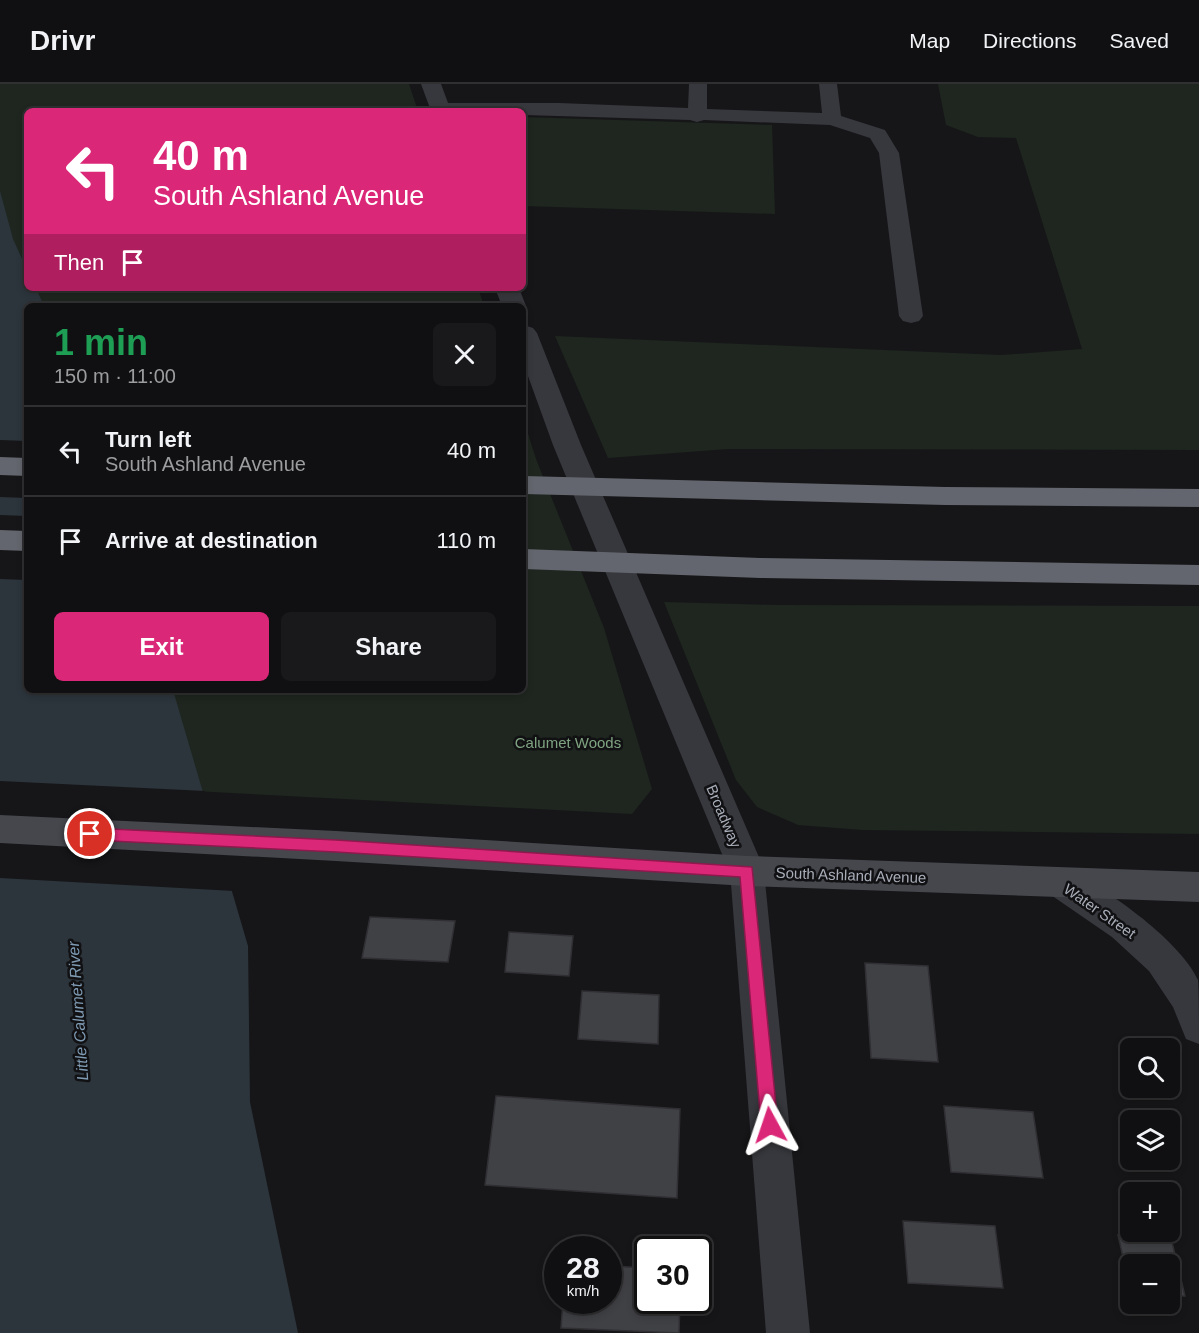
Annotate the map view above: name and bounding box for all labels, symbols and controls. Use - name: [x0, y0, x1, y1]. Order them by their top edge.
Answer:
- text: Drivr: [30, 25, 95, 56]
- text: Map: [909, 29, 950, 52]
- text: Directions: [983, 29, 1076, 52]
- text: Saved: [1109, 29, 1169, 52]
- icon: left: [54, 132, 132, 210]
- text: 40 m: [153, 132, 249, 179]
- text: South Ashland Avenue: [153, 181, 424, 211]
- icon: arrive: [116, 246, 149, 279]
- text: Then: [54, 250, 104, 275]
- text: 1 min: [54, 322, 148, 363]
- button: close: [433, 323, 496, 386]
- text: 150 m · 11:00: [54, 365, 176, 387]
- text: Turn left: [105, 427, 191, 452]
- icon: left: [54, 435, 87, 468]
- text: 40 m: [447, 438, 496, 463]
- text: South Ashland Avenue: [105, 453, 306, 475]
- icon: arrive: [54, 525, 87, 558]
- text: Arrive at destination: [105, 528, 318, 553]
- text: 110 m: [436, 528, 496, 553]
- button: Exit: [54, 612, 269, 681]
- button: Share: [281, 612, 496, 681]
- park label: Calumet Woods: [515, 734, 621, 751]
- street label: Broadway: [703, 782, 745, 850]
- pin: [64, 808, 115, 859]
- icon: arrive: [73, 817, 106, 850]
- street label: South Ashland Avenue: [775, 864, 927, 886]
- street label: Water Street: [1061, 880, 1140, 942]
- water label: Little Calumet River: [65, 940, 91, 1081]
- map controls: [1120, 1038, 1180, 1314]
- button: search: [1120, 1038, 1180, 1098]
- position arrow: [738, 1093, 802, 1157]
- button: layers: [1120, 1110, 1180, 1170]
- button: +: [1120, 1182, 1180, 1242]
- speed limit sign: 30: [634, 1236, 712, 1314]
- text: 28: [566, 1251, 600, 1284]
- button: −: [1120, 1254, 1180, 1314]
- text: km/h: [567, 1282, 599, 1299]

